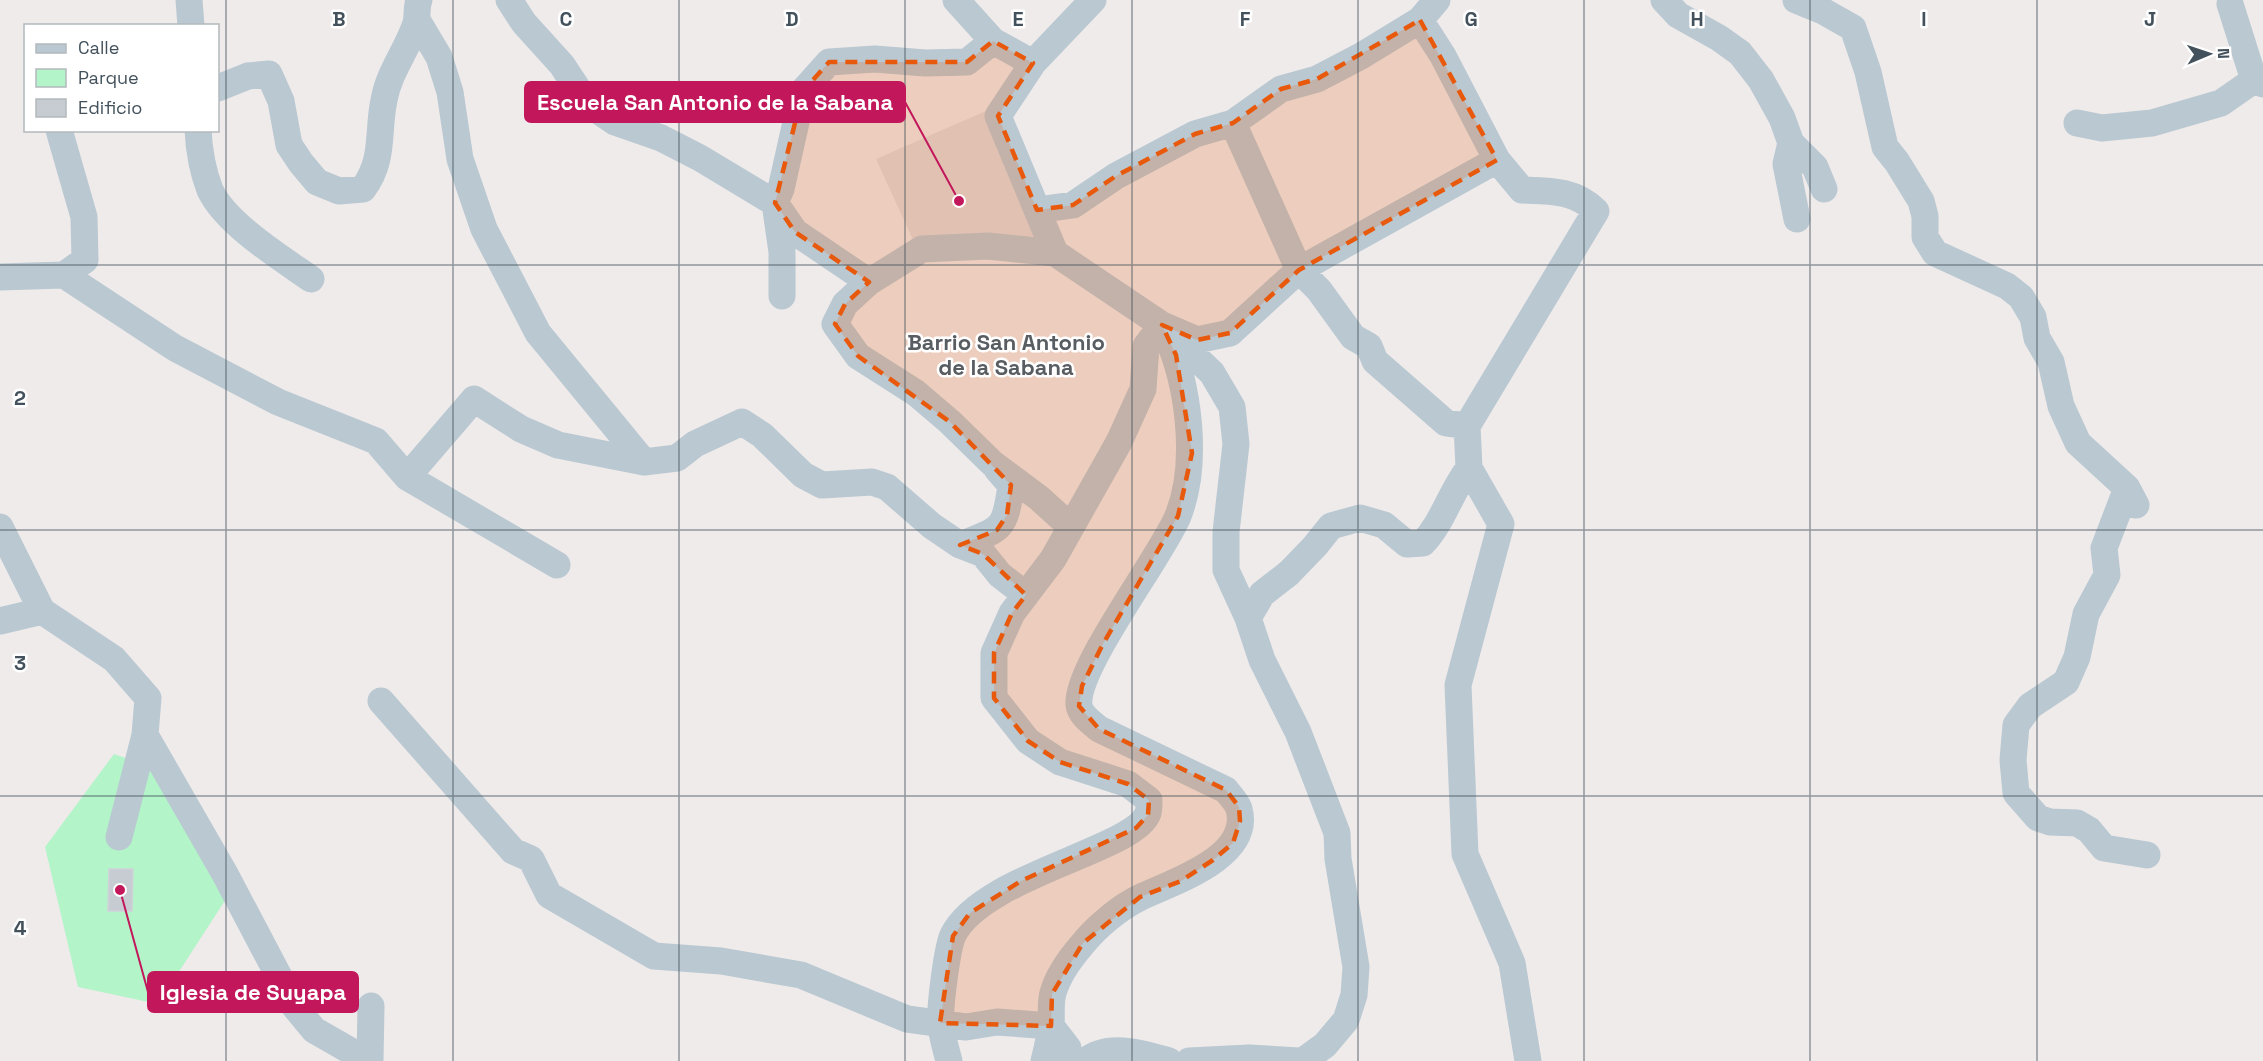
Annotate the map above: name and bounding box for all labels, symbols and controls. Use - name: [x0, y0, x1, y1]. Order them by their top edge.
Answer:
- text: B: [332, 6, 346, 32]
- text: C: [560, 6, 573, 32]
- text: D: [785, 6, 799, 32]
- text: E: [1012, 6, 1024, 32]
- text: F: [1240, 6, 1251, 32]
- text: G: [1464, 6, 1478, 32]
- text: H: [1690, 6, 1704, 32]
- text: I: [1921, 6, 1927, 32]
- text: J: [2144, 6, 2156, 32]
- legend: [24, 24, 219, 132]
- north arrow: [2179, 24, 2239, 84]
- text: Calle: [78, 36, 119, 59]
- text: N: [2213, 48, 2234, 59]
- text: Parque: [78, 66, 139, 89]
- callout: Escuela San Antonio de la Sabana: [525, 82, 905, 122]
- text: Escuela San Antonio de la Sabana: [537, 88, 893, 116]
- text: Edificio: [78, 96, 142, 119]
- district label: Barrio San Antonio de la Sabana: [907, 328, 1105, 381]
- text: 2: [14, 385, 26, 411]
- text: 3: [14, 650, 26, 676]
- text: 4: [14, 915, 27, 941]
- callout: Iglesia de Suyapa: [148, 972, 358, 1012]
- text: Iglesia de Suyapa: [160, 978, 346, 1006]

